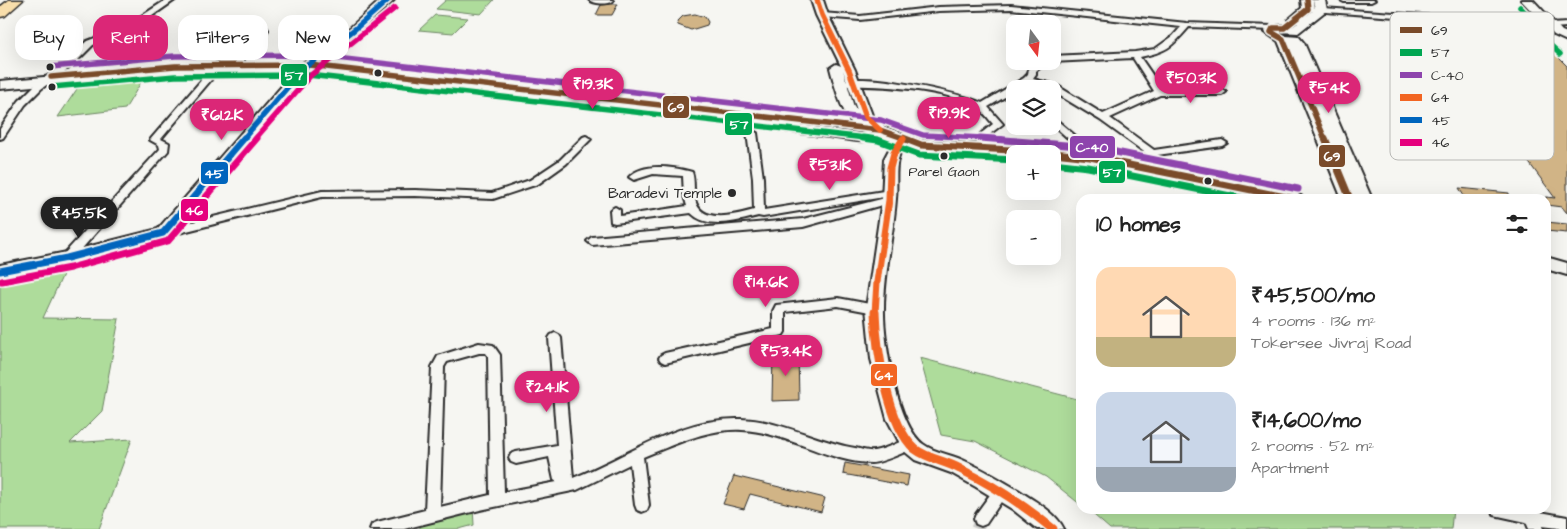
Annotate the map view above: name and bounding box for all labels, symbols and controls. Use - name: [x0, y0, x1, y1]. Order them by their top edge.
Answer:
- legend: [1390, 12, 1554, 160]
- chip: Buy: [15, 15, 83, 60]
- chip: Rent: [93, 15, 168, 60]
- chip: Filters: [178, 15, 268, 60]
- chip: New: [278, 15, 349, 60]
- north arrow: [1006, 15, 1061, 70]
- map controls: [1006, 15, 1061, 265]
- text: 69: [1431, 21, 1448, 41]
- text: 57: [1431, 43, 1450, 63]
- unlabelled marker: [45, 62, 55, 72]
- pin: ₹50.3K: [1150, 62, 1232, 104]
- line badge: 57: [280, 63, 308, 87]
- text: 57: [285, 66, 304, 86]
- text: C-40: [1431, 66, 1464, 86]
- text: ₹50.3K: [1166, 67, 1216, 89]
- unlabelled marker: [373, 68, 383, 78]
- pin: ₹19.3K: [552, 68, 634, 110]
- pin: ₹54K: [1299, 72, 1359, 114]
- text: ₹19.3K: [573, 73, 613, 95]
- text: ₹54K: [1308, 77, 1350, 99]
- button: layers: [1006, 80, 1061, 135]
- unlabelled marker: [47, 82, 57, 92]
- text: 64: [1431, 88, 1450, 108]
- line badge: 69: [662, 95, 690, 119]
- pin: ₹19.9K: [908, 96, 990, 139]
- pin: ₹61.2K: [181, 98, 263, 141]
- text: 69: [668, 98, 684, 118]
- text: ₹19.9K: [928, 102, 970, 124]
- text: ₹61.2K: [201, 104, 243, 126]
- text: 45: [1431, 111, 1451, 131]
- line badge: 57: [724, 112, 753, 136]
- text: 57: [730, 115, 749, 135]
- text: 46: [1431, 133, 1450, 153]
- line badge: C-40: [1069, 135, 1116, 159]
- text: C-40: [1076, 138, 1108, 158]
- line badge: 69: [1318, 144, 1346, 168]
- button: +: [1006, 145, 1061, 200]
- text: 69: [1324, 147, 1340, 167]
- pin: ₹53.1K: [789, 148, 871, 191]
- marker: Parel Gaon: [939, 151, 949, 161]
- text: ₹53.1K: [809, 154, 851, 176]
- line badge: 57: [1098, 160, 1126, 184]
- line badge: 45: [200, 161, 229, 185]
- place label: Parel Gaon: [909, 162, 979, 182]
- text: 57: [1103, 163, 1122, 183]
- text: 45: [204, 164, 225, 184]
- unlabelled marker: [1203, 176, 1213, 186]
- place label: Baradevi Temple: [608, 183, 722, 204]
- marker: Baradevi Temple: [726, 187, 738, 199]
- pin: ₹45.5K: [38, 196, 120, 239]
- line badge: 46: [180, 198, 209, 222]
- text: 46: [185, 201, 203, 221]
- text: ₹45.5K: [52, 202, 106, 224]
- button: −: [1006, 210, 1061, 265]
- text: 10 homes: [1096, 210, 1181, 239]
- icon: filters: [1503, 210, 1531, 238]
- pin: ₹14.6K: [725, 266, 807, 308]
- text: ₹14.6K: [744, 271, 788, 293]
- text: ₹45,500/mo: [1251, 281, 1375, 310]
- icon: home: [1136, 287, 1196, 347]
- text: 4 rooms · 136 m²: [1251, 310, 1376, 332]
- text: Tokersee Jivraj Road: [1251, 332, 1411, 354]
- pin: ₹53.4K: [745, 334, 827, 377]
- text: ₹53.4K: [760, 340, 812, 362]
- line badge: 64: [870, 363, 898, 387]
- text: 64: [875, 366, 894, 386]
- pin: ₹24.1K: [506, 370, 588, 413]
- text: ₹24.1K: [525, 376, 569, 398]
- text: ₹14,600/mo: [1251, 406, 1361, 435]
- icon: home: [1136, 412, 1196, 472]
- text: 2 rooms · 52 m²: [1251, 435, 1374, 457]
- text: Apartment: [1251, 457, 1329, 479]

